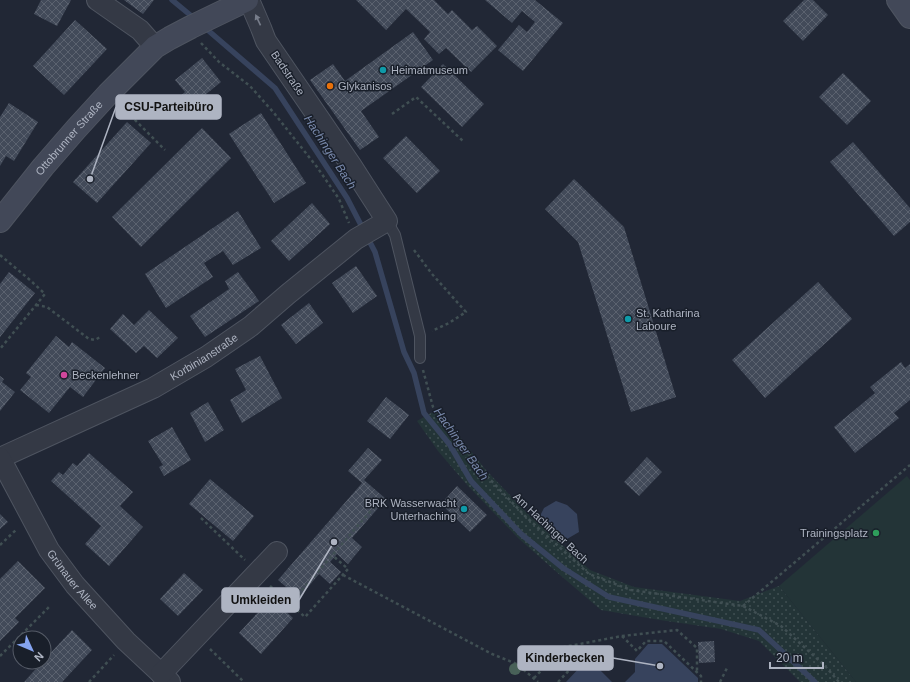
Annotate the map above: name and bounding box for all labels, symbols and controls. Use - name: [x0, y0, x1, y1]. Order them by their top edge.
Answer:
- one-way arrow: [255, 15, 261, 26]
- street label: Badstraße: [269, 49, 307, 97]
- place label: Heimatmuseum: [391, 64, 468, 76]
- marker: Heimatmuseum: [378, 65, 388, 75]
- place label: Glykanisos: [338, 80, 392, 92]
- marker: Glykanisos: [325, 81, 335, 91]
- callout: CSU-Parteibüro: [116, 95, 221, 119]
- street label: Ottobrunner Straße: [33, 98, 105, 177]
- text: CSU-Parteibüro: [124, 100, 214, 114]
- water label: Hachinger Bach: [301, 112, 359, 192]
- place label: St. Katharina Laboure: [636, 307, 700, 332]
- marker: St. Katharina Laboure: [623, 314, 633, 324]
- street label: Korbinianstraße: [168, 331, 240, 383]
- place label: Beckenlehner: [72, 369, 140, 381]
- marker: Beckenlehner: [59, 370, 69, 380]
- water label: Hachinger Bach: [431, 405, 491, 483]
- street label: Am Hachinger Bach: [511, 490, 591, 566]
- place label: BRK Wasserwacht Unterhaching: [365, 497, 456, 522]
- marker: BRK Wasserwacht Unterhaching: [459, 504, 469, 514]
- place label: Trainingsplatz: [800, 527, 868, 539]
- marker: Trainingsplatz: [871, 528, 881, 538]
- street label: Grünauer Allee: [45, 547, 100, 612]
- callout: Umkleiden: [222, 588, 299, 612]
- text: Umkleiden: [231, 593, 291, 607]
- north arrow: [12, 630, 52, 670]
- scale bar: [770, 644, 823, 670]
- callout: Kinderbecken: [518, 646, 613, 670]
- text: N: [32, 650, 46, 664]
- text: Kinderbecken: [525, 651, 605, 665]
- text: 20 m: [776, 651, 803, 665]

